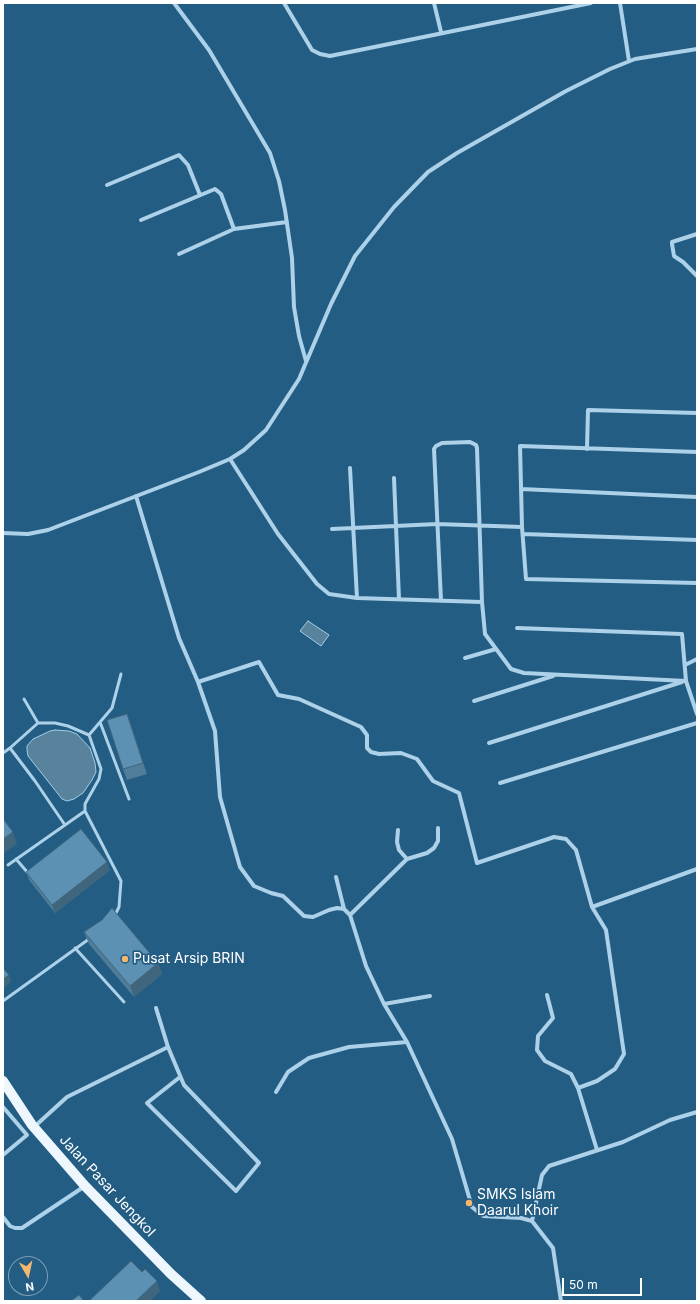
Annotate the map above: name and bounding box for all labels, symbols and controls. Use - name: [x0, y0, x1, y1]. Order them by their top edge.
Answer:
- place label: Pusat Arsip BRIN: [133, 951, 245, 967]
- marker: Pusat Arsip BRIN: [120, 954, 130, 964]
- street label: Jalan Pasar Jengkol: [56, 1132, 158, 1240]
- place label: SMKS Islam Daarul Khoir: [477, 1187, 558, 1220]
- marker: SMKS Islam Daarul Khoir: [464, 1198, 474, 1208]
- north arrow: [8, 1256, 48, 1296]
- scale bar: [564, 1270, 644, 1296]
- text: 50 m: [569, 1277, 598, 1292]
- text: N: [24, 1279, 35, 1294]

